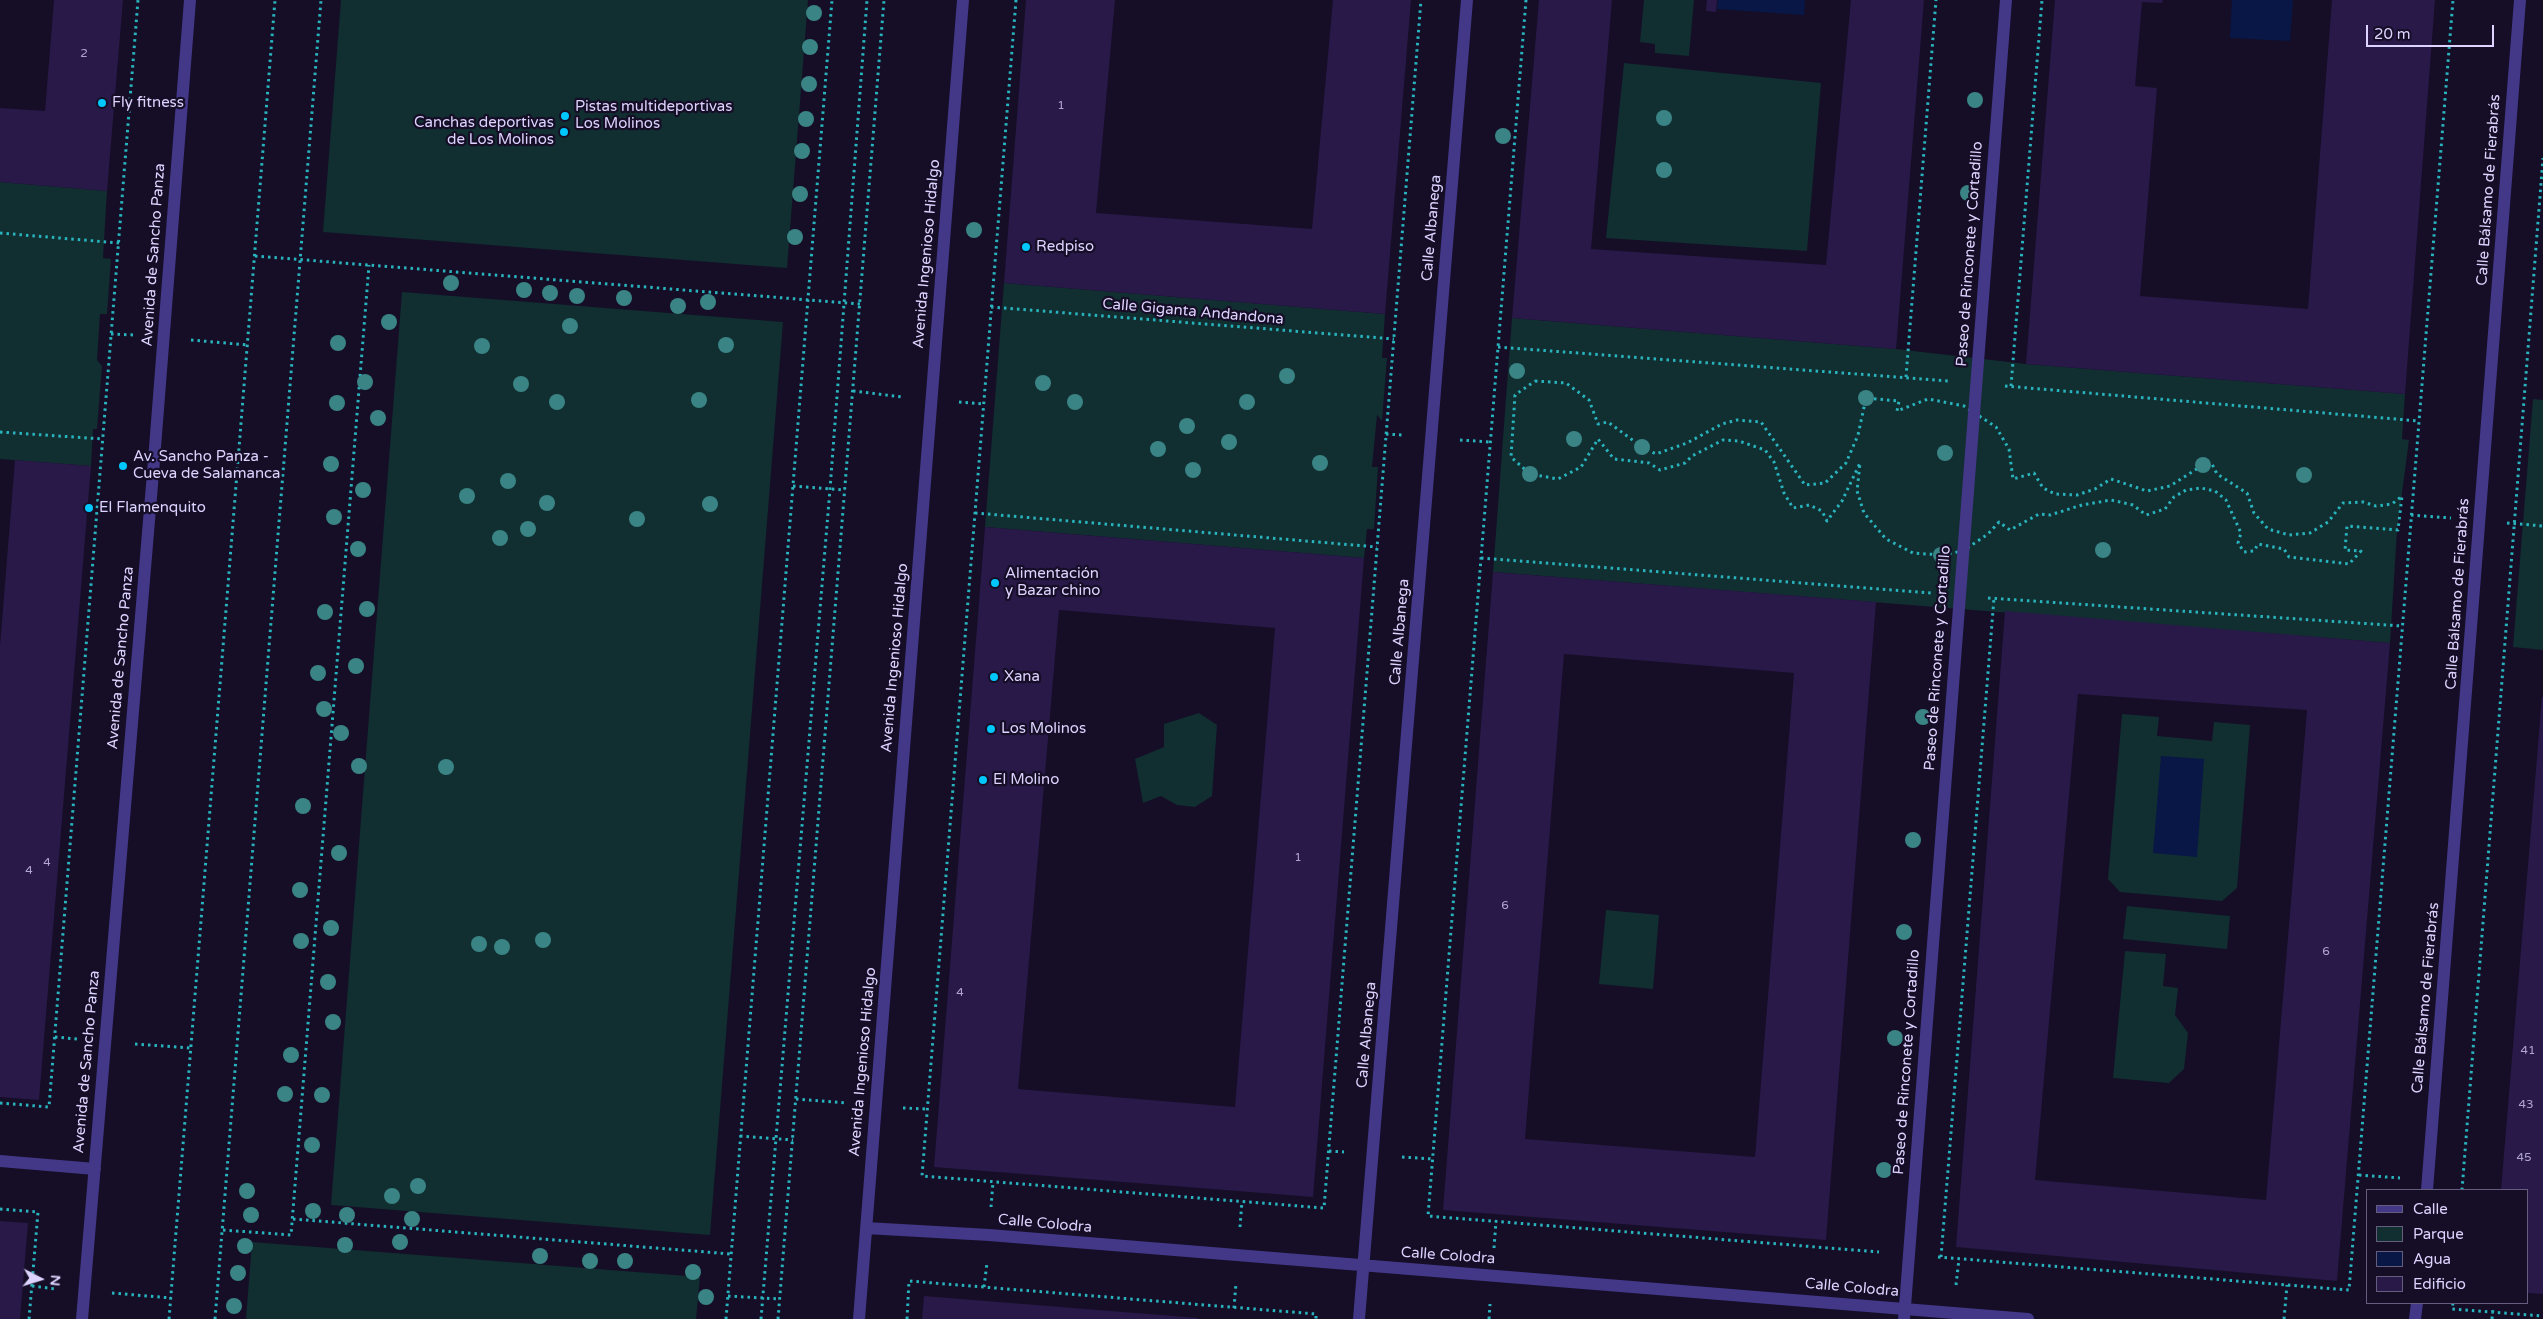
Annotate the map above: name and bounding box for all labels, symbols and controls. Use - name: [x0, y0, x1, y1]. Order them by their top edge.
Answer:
- scale bar: [2368, 15, 2496, 47]
- text: 20 m: [2374, 25, 2411, 43]
- house number: 2: [80, 47, 88, 61]
- place label: Fly fitness: [112, 94, 184, 112]
- street label: Calle Bálsamo de Fierabrás: [2473, 94, 2505, 286]
- marker: Fly fitness: [96, 97, 108, 109]
- place label: Pistas multideportivas Los Molinos: [575, 98, 732, 133]
- house number: 1: [1057, 99, 1065, 113]
- marker: Pistas multideportivas Los Molinos: [559, 110, 571, 122]
- place label: Canchas deportivas de Los Molinos: [414, 114, 554, 149]
- marker: Canchas deportivas de Los Molinos: [558, 126, 570, 138]
- street label: Paseo de Rinconete y Cortadillo: [1953, 141, 1987, 367]
- street label: Avenida Ingenioso Hidalgo: [910, 158, 944, 350]
- street label: Avenida de Sancho Panza: [139, 163, 169, 347]
- street label: Calle Albanega: [1418, 174, 1446, 282]
- place label: Redpiso: [1036, 238, 1094, 256]
- marker: Redpiso: [1020, 241, 1032, 253]
- street label: Calle Giganta Andandona: [1101, 295, 1285, 329]
- place label: Av. Sancho Panza - Cueva de Salamanca: [133, 448, 280, 483]
- marker: Av. Sancho Panza - Cueva de Salamanca: [117, 460, 129, 472]
- street label: Calle Bálsamo de Fierabrás: [2442, 498, 2474, 690]
- place label: El Flamenquito: [99, 499, 206, 517]
- marker: El Flamenquito: [83, 502, 95, 514]
- street label: Paseo de Rinconete y Cortadillo: [1921, 545, 1955, 771]
- street label: Avenida Ingenioso Hidalgo: [878, 562, 912, 754]
- place label: Alimentación y Bazar chino: [1005, 565, 1100, 600]
- street label: Avenida de Sancho Panza: [104, 566, 138, 750]
- marker: Alimentación y Bazar chino: [989, 577, 1001, 589]
- street label: Calle Albanega: [1386, 578, 1414, 686]
- place label: Xana: [1004, 668, 1040, 686]
- marker: Xana: [988, 671, 1000, 683]
- place label: Los Molinos: [1001, 720, 1086, 738]
- marker: Los Molinos: [985, 723, 997, 735]
- place label: El Molino: [993, 771, 1059, 789]
- marker: El Molino: [977, 774, 989, 786]
- house number: 1: [1294, 851, 1302, 865]
- house number: 4: [43, 856, 51, 870]
- house number: 4: [25, 864, 33, 878]
- house number: 6: [1501, 899, 1509, 913]
- street label: Calle Bálsamo de Fierabrás: [2409, 902, 2443, 1094]
- house number: 6: [2322, 945, 2330, 959]
- street label: Paseo de Rinconete y Cortadillo: [1890, 949, 1924, 1175]
- street label: Avenida Ingenioso Hidalgo: [846, 966, 880, 1158]
- street label: Avenida de Sancho Panza: [70, 970, 104, 1154]
- street label: Calle Albanega: [1353, 981, 1381, 1089]
- house number: 4: [956, 986, 964, 1000]
- house number: 41: [2520, 1044, 2536, 1058]
- house number: 43: [2518, 1098, 2534, 1112]
- house number: 45: [2516, 1151, 2532, 1165]
- legend: [2366, 1189, 2528, 1304]
- text: Calle: [2413, 1200, 2448, 1218]
- street label: Calle Colodra: [997, 1211, 1093, 1237]
- text: Parque: [2413, 1225, 2464, 1243]
- street label: Calle Colodra: [1400, 1244, 1496, 1268]
- text: Agua: [2413, 1250, 2451, 1268]
- north arrow: [15, 1254, 65, 1304]
- text: N: [46, 1274, 64, 1287]
- street label: Calle Colodra: [1804, 1275, 1900, 1301]
- text: Edificio: [2413, 1275, 2466, 1293]

